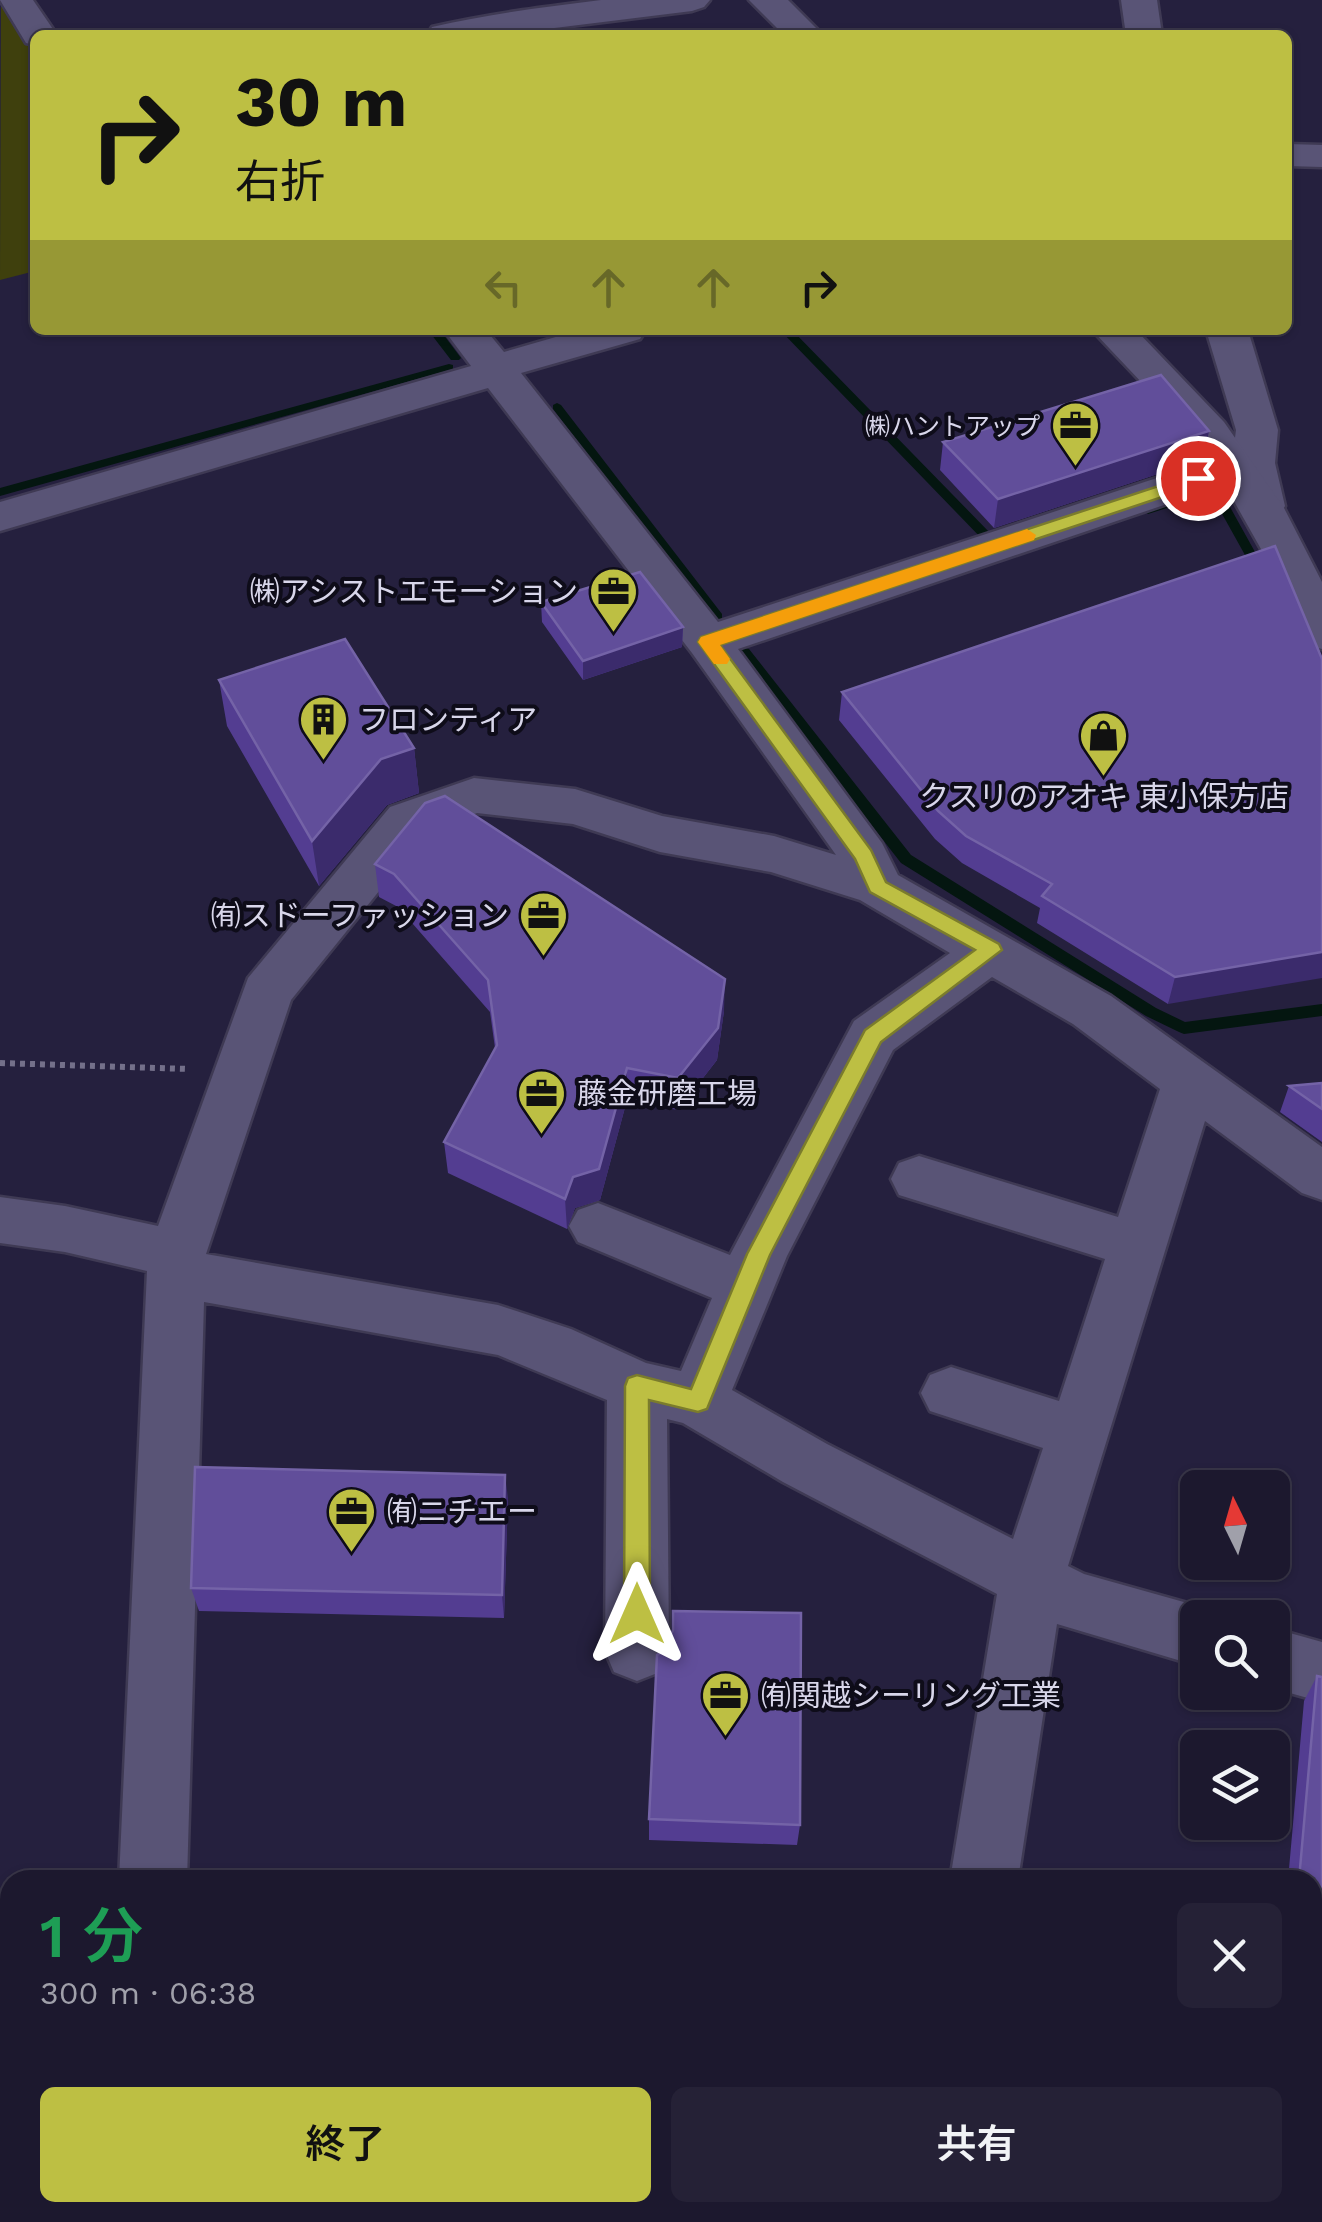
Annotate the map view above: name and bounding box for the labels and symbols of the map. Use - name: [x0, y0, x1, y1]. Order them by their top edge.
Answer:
- office icon: ㈱ハントアップ: [1049, 400, 1101, 468]
- place label: ㈱ハントアップ: [865, 412, 1040, 441]
- pin: [1156, 436, 1241, 521]
- office icon: ㈱アシストエモーション: [587, 566, 639, 634]
- place label: ㈱アシストエモーション: [250, 574, 578, 609]
- building icon: フロンティア: [298, 694, 350, 762]
- place label: フロンティア: [359, 702, 537, 737]
- shop icon: クスリのアオキ 東小保方店: [1078, 710, 1130, 778]
- place label: クスリのアオキ 東小保方店: [919, 779, 1289, 814]
- office icon: ㈲スドーファッション: [518, 890, 570, 958]
- place label: ㈲スドーファッション: [211, 898, 509, 933]
- office icon: 藤金研磨工場: [516, 1068, 568, 1136]
- place label: 藤金研磨工場: [577, 1076, 757, 1111]
- north arrow: [1180, 1470, 1290, 1580]
- office icon: ㈲ニチエー: [326, 1486, 378, 1554]
- place label: ㈲ニチエー: [387, 1494, 537, 1529]
- position arrow: [585, 1562, 689, 1666]
- office icon: ㈲関越シーリング工業: [700, 1670, 752, 1738]
- place label: ㈲関越シーリング工業: [761, 1678, 1061, 1713]

